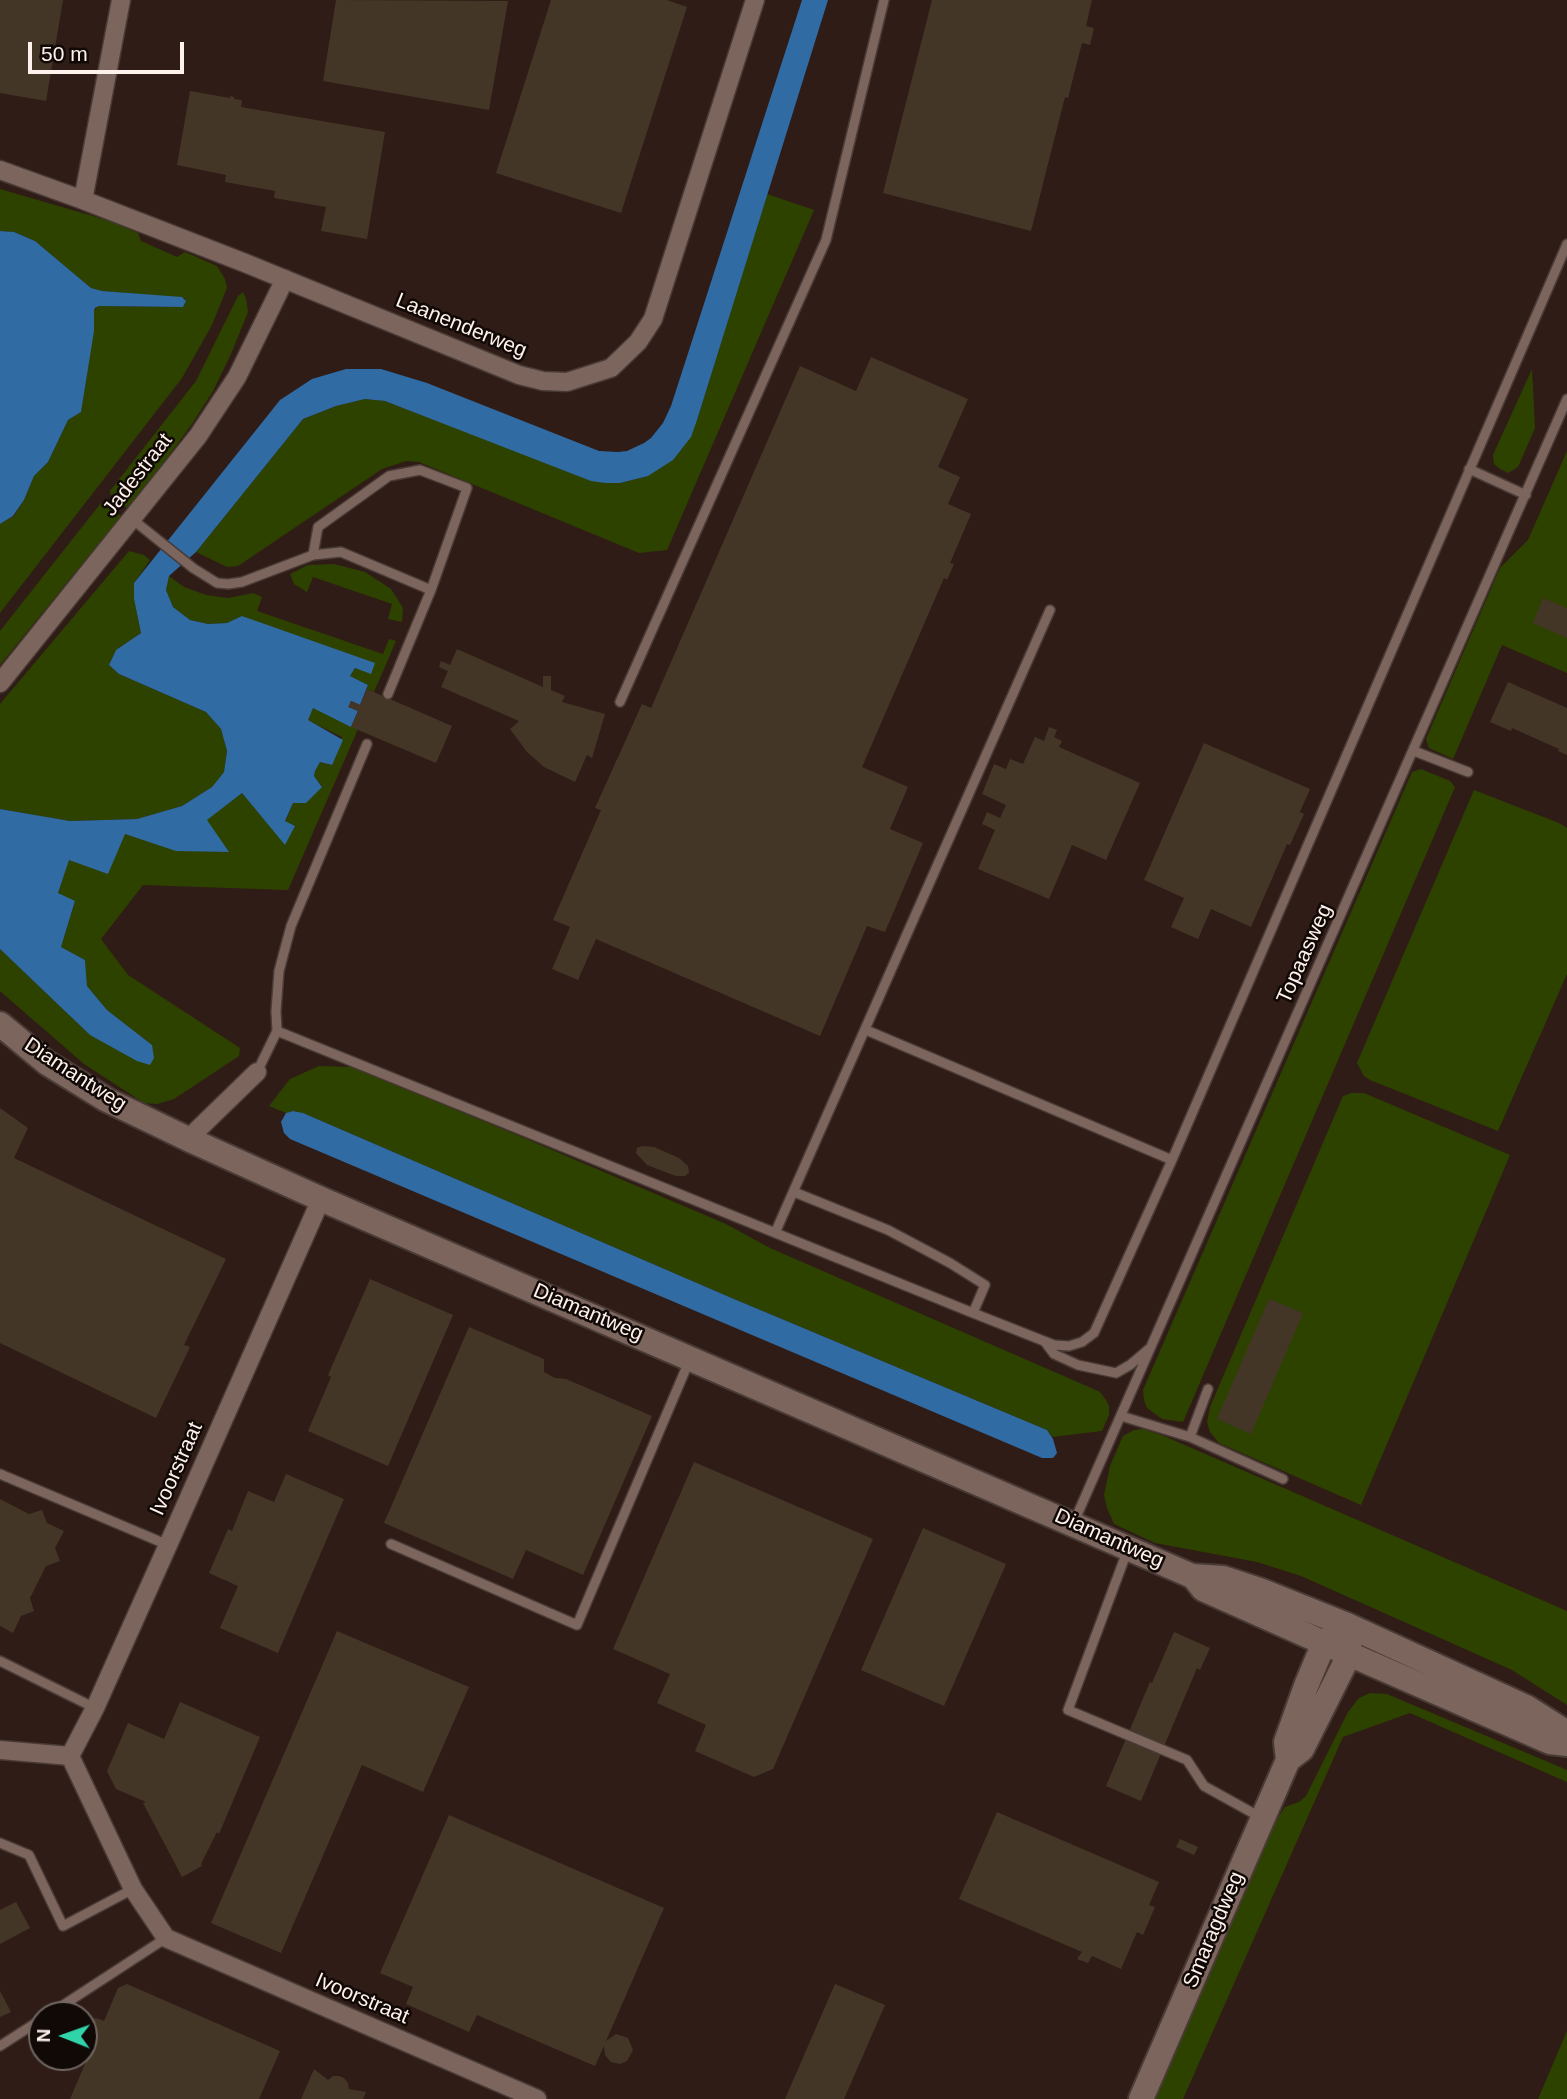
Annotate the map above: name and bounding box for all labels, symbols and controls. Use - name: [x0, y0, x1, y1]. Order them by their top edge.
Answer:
- scale bar: [32, 28, 187, 72]
- text: 50 m: [41, 42, 88, 65]
- street label: Laanenderweg: [392, 288, 530, 364]
- street label: Jadestraat: [98, 429, 178, 521]
- street label: Topaasweg: [1272, 900, 1338, 1008]
- street label: Diamantweg: [19, 1033, 131, 1117]
- street label: Diamantweg: [529, 1279, 647, 1347]
- street label: Ivoorstraat: [145, 1419, 209, 1519]
- street label: Diamantweg: [1051, 1504, 1167, 1574]
- street label: Smaragdweg: [1178, 1868, 1250, 1992]
- street label: Ivoorstraat: [311, 1968, 413, 2030]
- north arrow: [28, 2001, 98, 2071]
- text: N: [33, 2029, 54, 2043]

